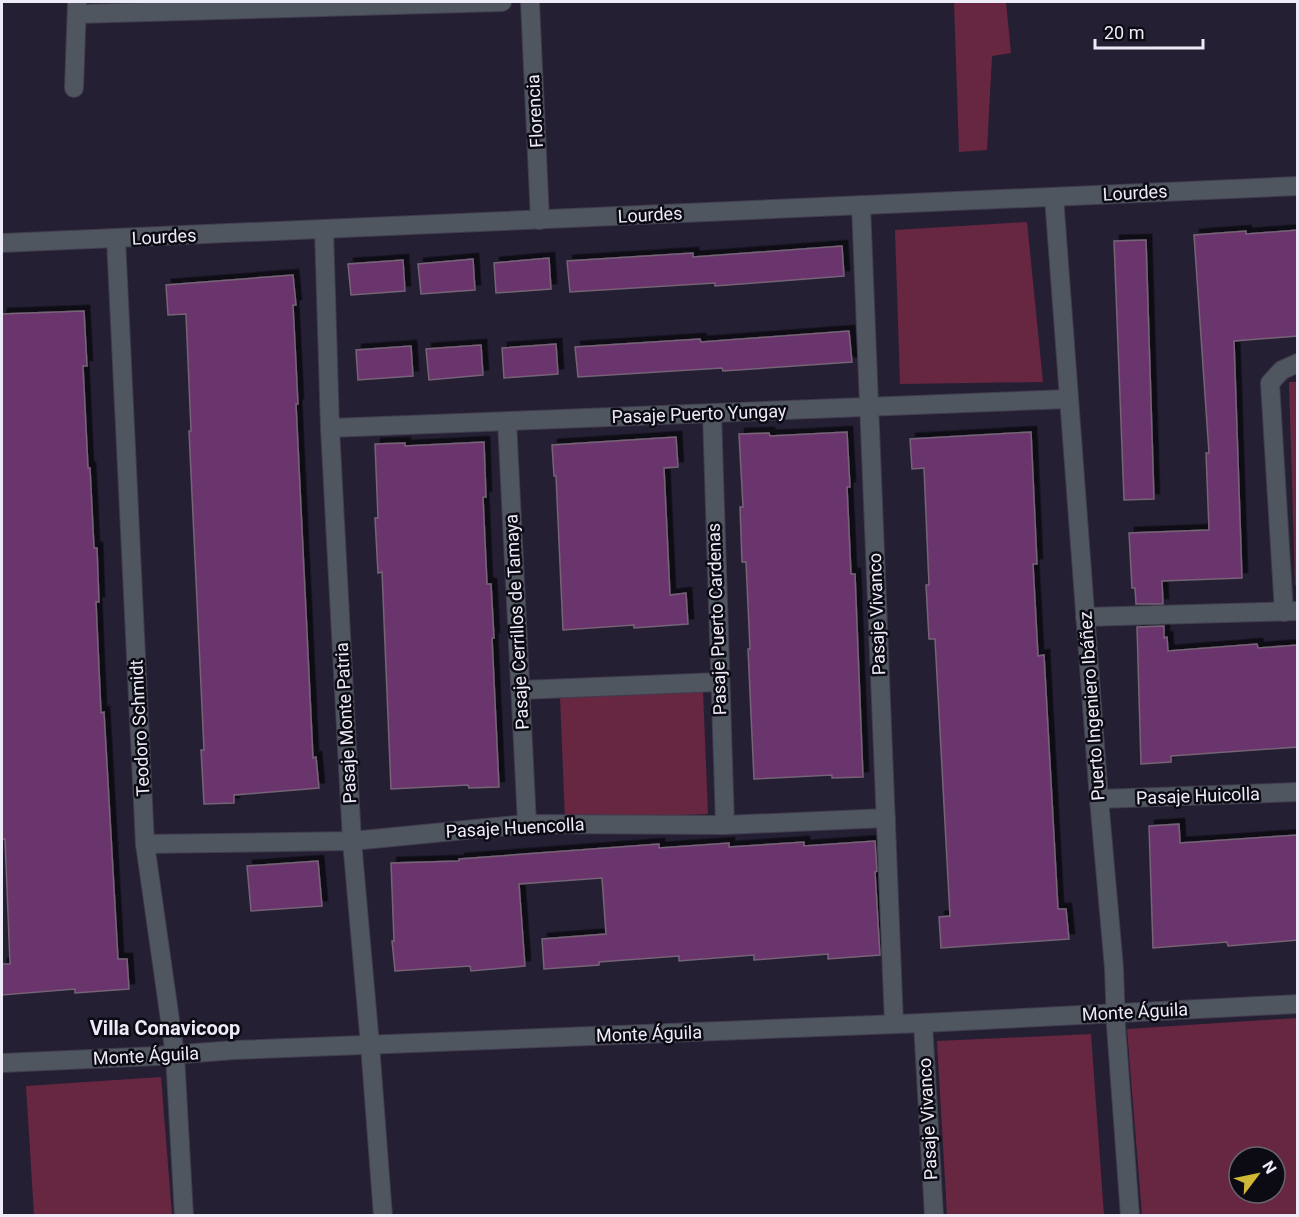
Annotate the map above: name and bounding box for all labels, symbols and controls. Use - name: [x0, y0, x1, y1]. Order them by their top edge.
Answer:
- scale bar: [1095, 12, 1203, 50]
- text: 20 m: [1104, 22, 1144, 43]
- street label: Florencia: [522, 74, 547, 148]
- street label: Lourdes: [1102, 180, 1168, 205]
- street label: Lourdes: [617, 202, 683, 227]
- street label: Lourdes: [131, 224, 197, 249]
- street label: Pasaje Puerto Yungay: [611, 400, 787, 427]
- street label: Pasaje Cerrillos de Tamaya: [500, 514, 533, 730]
- street label: Pasaje Puerto Cardenas: [703, 522, 730, 716]
- street label: Pasaje Vivanco: [864, 553, 889, 675]
- street label: Puerto Ingeniero Ibáñez: [1074, 610, 1109, 802]
- street label: Pasaje Monte Patria: [331, 642, 360, 804]
- street label: Teodoro Schmidt: [125, 659, 154, 797]
- street label: Pasaje Huicolla: [1136, 783, 1260, 808]
- street label: Pasaje Huencolla: [445, 813, 585, 842]
- street label: Monte Águila: [1081, 998, 1189, 1025]
- district label: Villa Conavicoop: [90, 1016, 240, 1040]
- street label: Monte Águila: [596, 1021, 702, 1046]
- street label: Monte Águila: [92, 1042, 200, 1069]
- street label: Pasaje Vivanco: [914, 1057, 941, 1181]
- north arrow: [1227, 1145, 1287, 1205]
- text: N: [1258, 1157, 1280, 1177]

